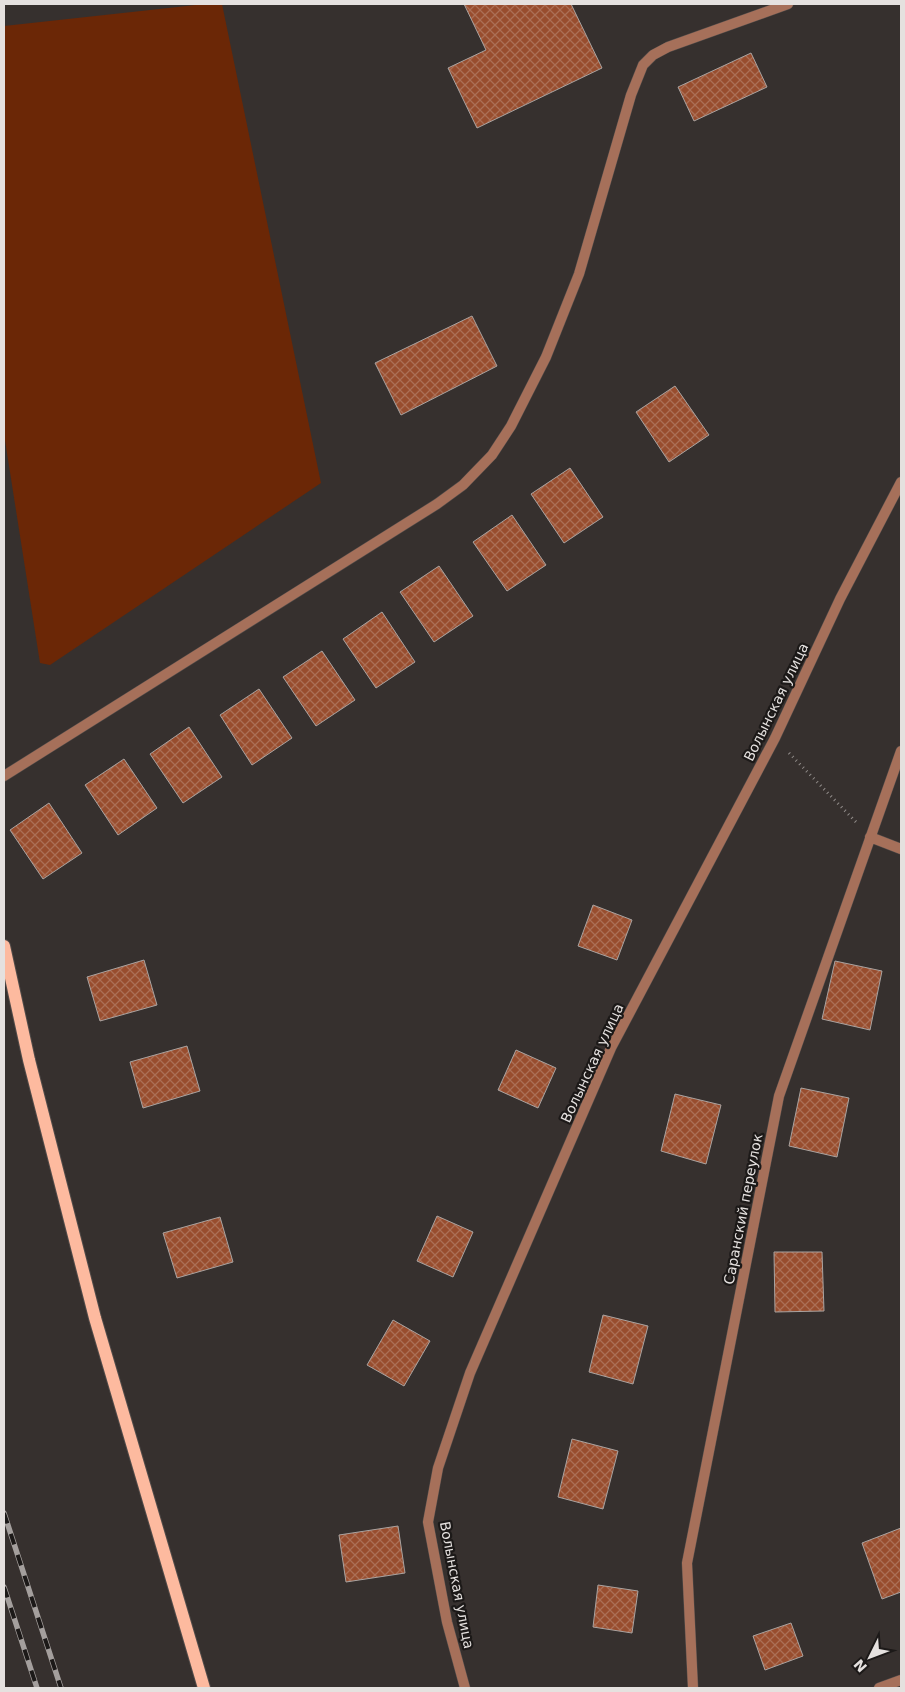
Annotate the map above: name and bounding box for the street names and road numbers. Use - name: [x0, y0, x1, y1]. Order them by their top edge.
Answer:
- street label: Волынская улица: [740, 640, 812, 764]
- street label: Волынская улица: [557, 1001, 627, 1125]
- street label: Саранский переулок: [721, 1132, 765, 1286]
- street label: Волынская улица: [437, 1520, 477, 1650]

